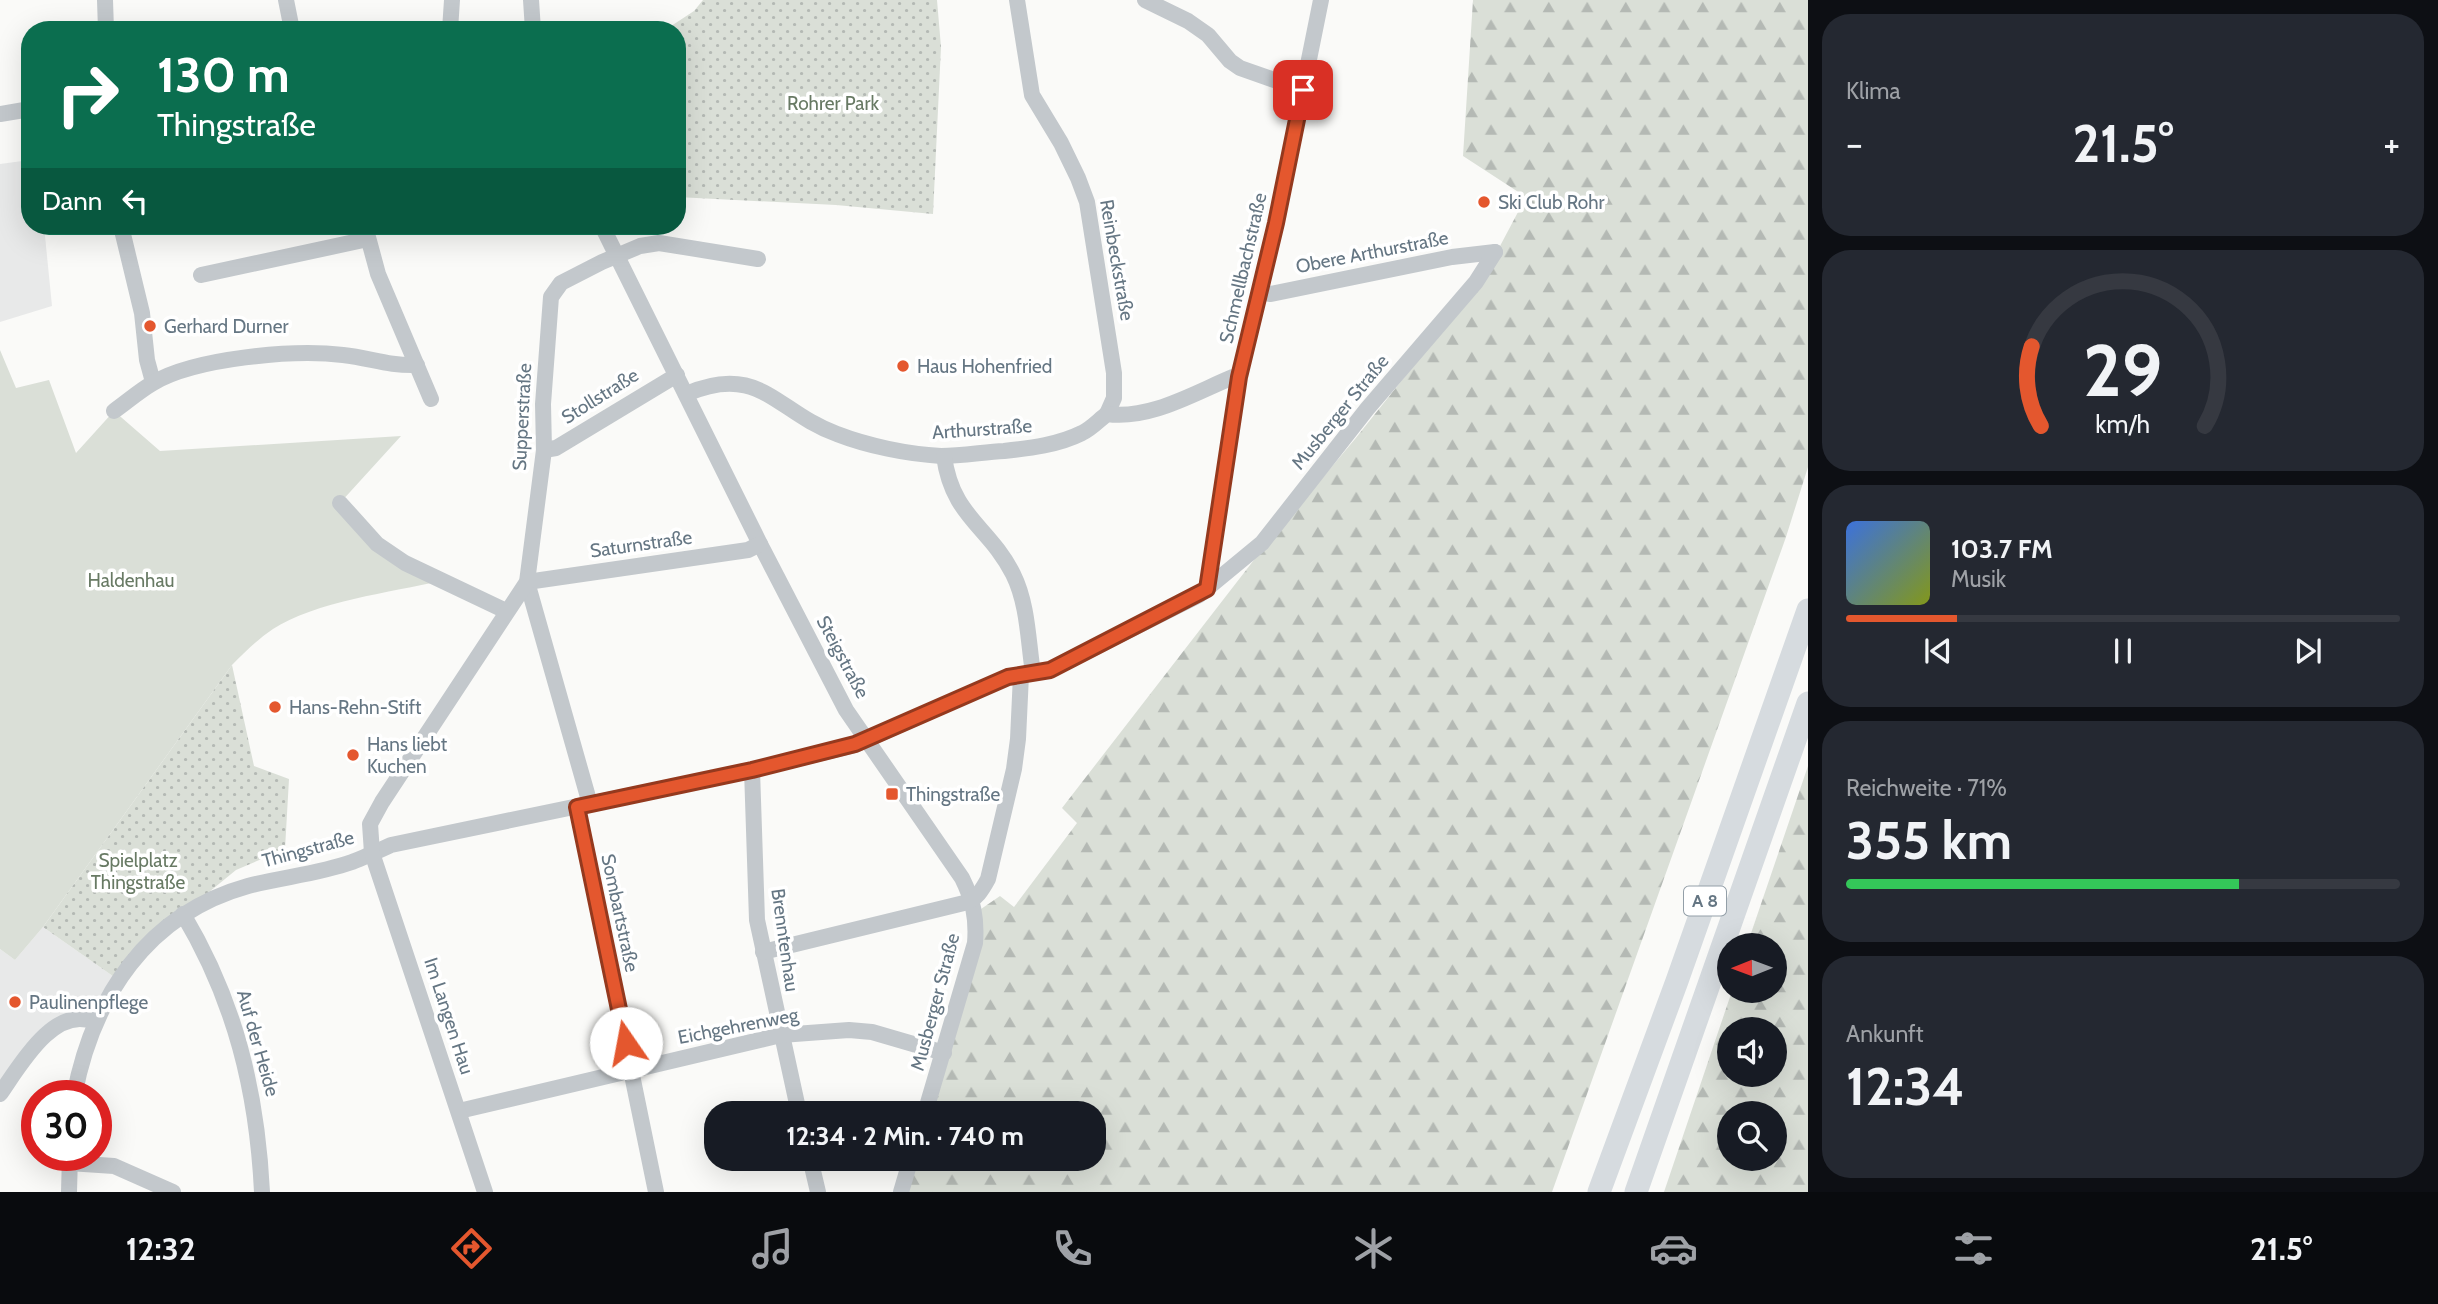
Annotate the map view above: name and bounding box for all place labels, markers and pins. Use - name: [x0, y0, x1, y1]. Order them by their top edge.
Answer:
- pin: [1273, 60, 1333, 120]
- place label: Ski Club Rohr: [1498, 191, 1605, 214]
- marker: Ski Club Rohr: [1476, 194, 1492, 210]
- place label: Gerhard Durner: [164, 315, 288, 338]
- marker: Gerhard Durner: [142, 318, 158, 334]
- place label: Haus Hohenfried: [917, 355, 1052, 378]
- marker: Haus Hohenfried: [895, 358, 911, 374]
- place label: Hans-Rehn-Stift: [289, 696, 422, 719]
- marker: Hans-Rehn-Stift: [267, 699, 283, 715]
- place label: Hans liebt Kuchen: [367, 733, 448, 778]
- marker: Hans liebt Kuchen: [345, 747, 361, 763]
- place label: Thingstraße: [906, 783, 1001, 806]
- marker: Thingstraße: [884, 786, 900, 802]
- place label: Paulinenpflege: [29, 991, 149, 1014]
- marker: Paulinenpflege: [7, 994, 23, 1010]

